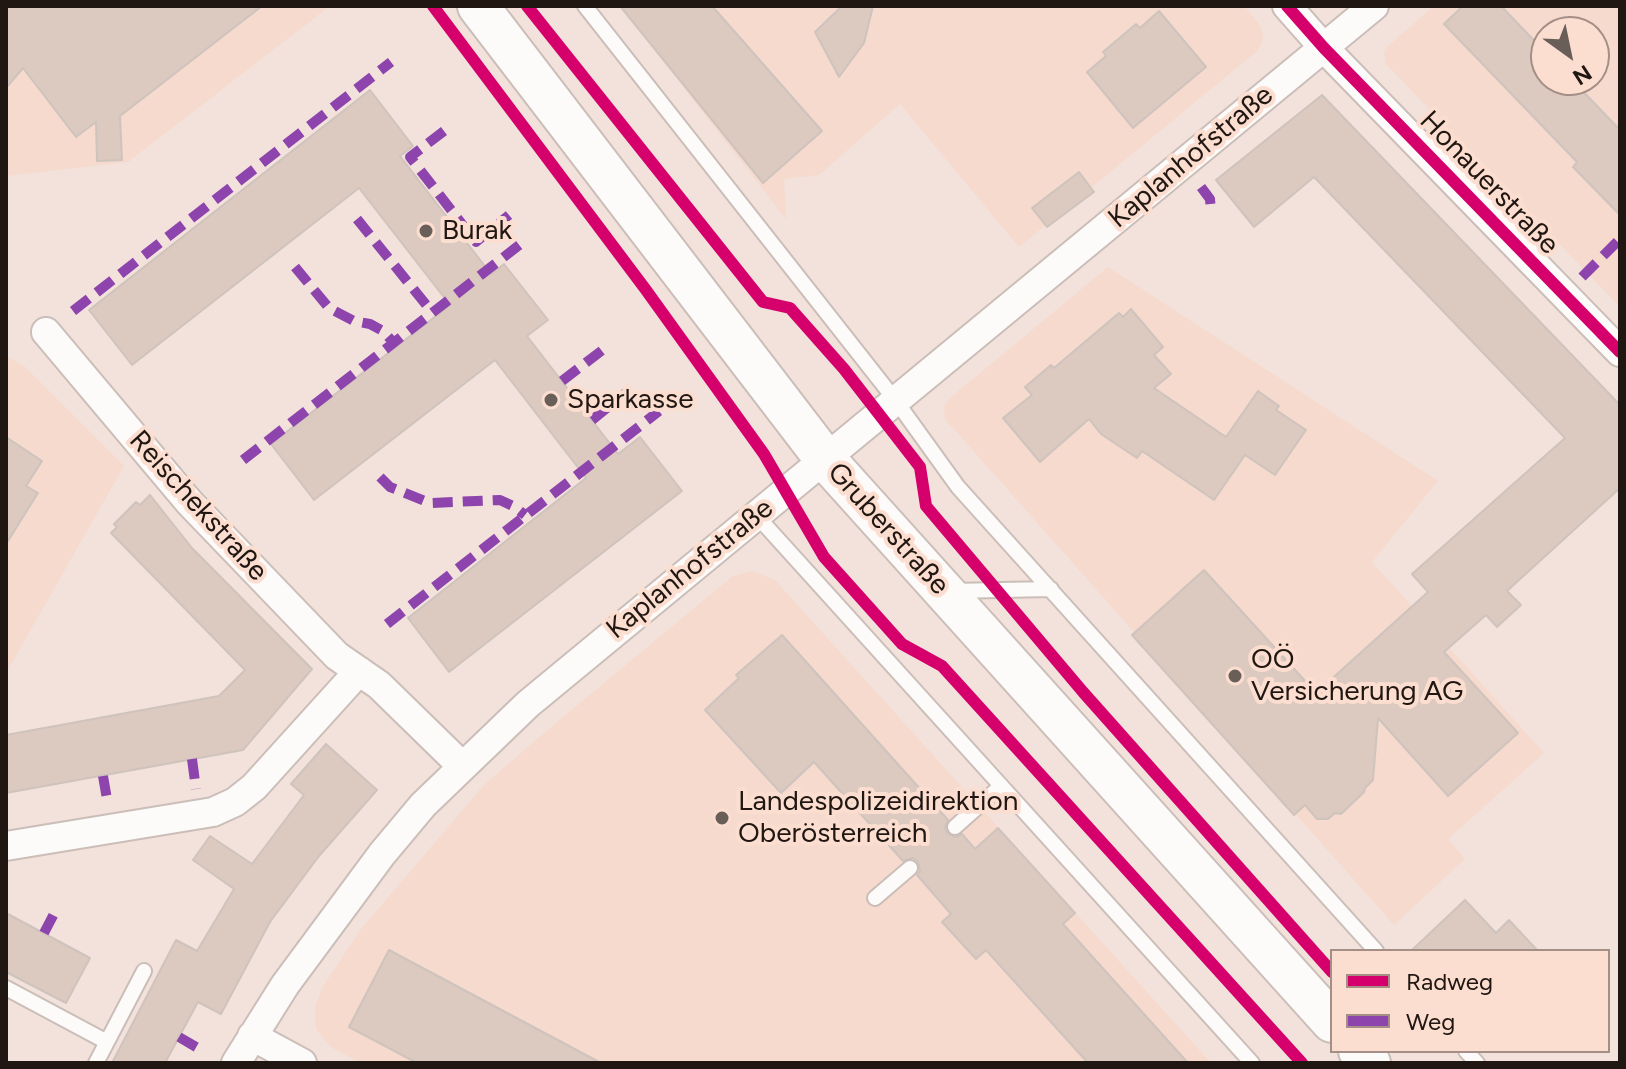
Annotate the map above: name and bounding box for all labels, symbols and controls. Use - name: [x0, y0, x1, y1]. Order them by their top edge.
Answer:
- north arrow: [1530, 16, 1610, 96]
- text: N: [1568, 59, 1597, 91]
- street label: Kaplanhofstraße: [1102, 78, 1280, 236]
- street label: Honauerstraße: [1412, 104, 1566, 262]
- place label: Burak: [442, 214, 512, 248]
- marker: Burak: [417, 222, 435, 240]
- place label: Sparkasse: [567, 383, 693, 417]
- marker: Sparkasse: [542, 391, 560, 409]
- street label: Reischekstraße: [122, 424, 274, 588]
- street label: Gruberstraße: [820, 456, 956, 602]
- street label: Kaplanhofstraße: [600, 492, 780, 646]
- place label: OÖ Versicherung AG: [1251, 643, 1463, 709]
- marker: OÖ Versicherung AG: [1226, 667, 1244, 685]
- place label: Landespolizeidirektion Oberösterreich: [738, 785, 1018, 851]
- marker: Landespolizeidirektion Oberösterreich: [713, 809, 731, 827]
- legend: [1330, 949, 1610, 1053]
- text: Radweg: [1406, 967, 1493, 996]
- text: Weg: [1406, 1007, 1455, 1036]

